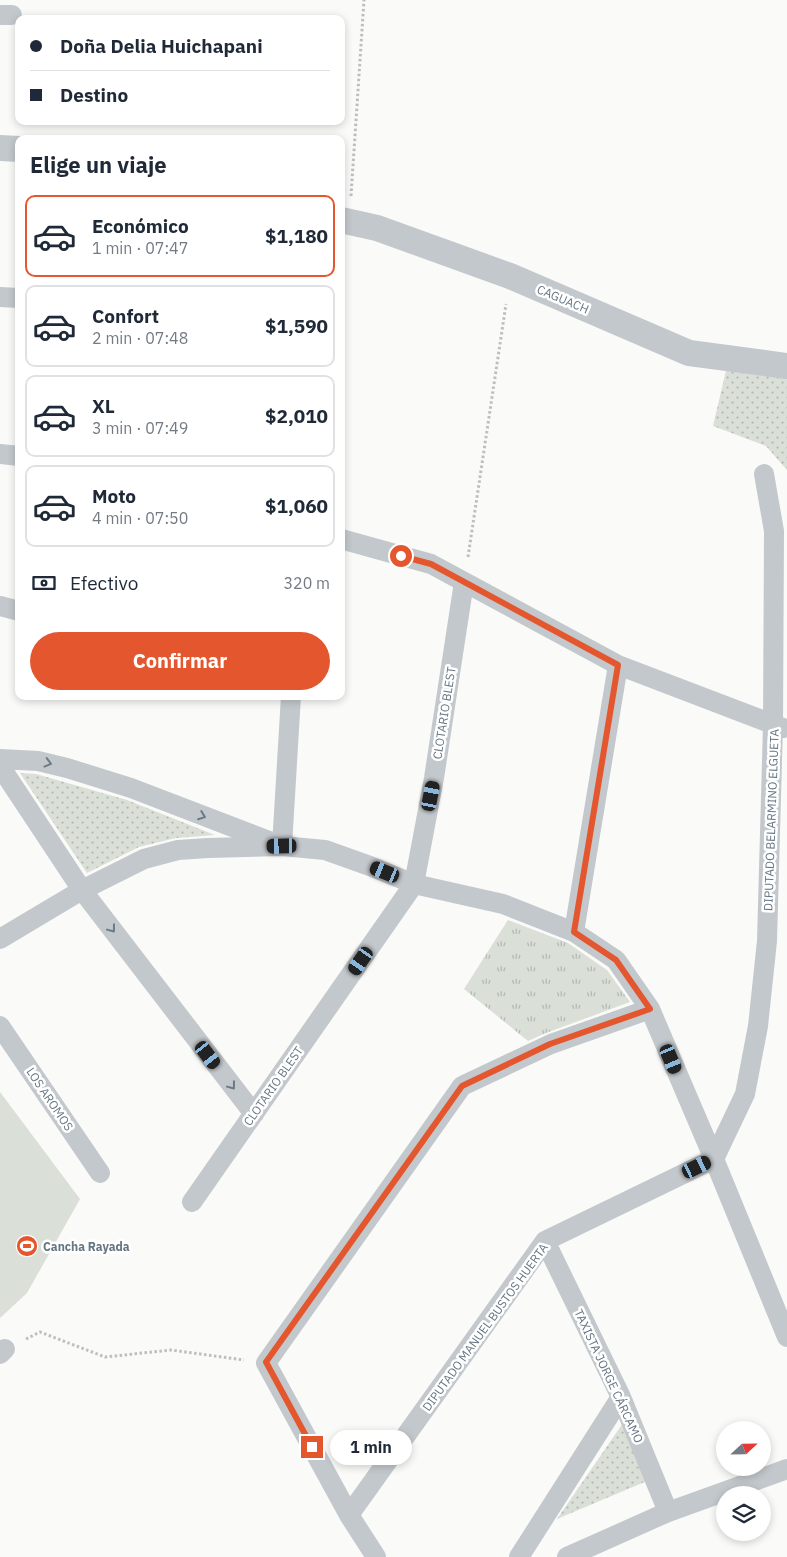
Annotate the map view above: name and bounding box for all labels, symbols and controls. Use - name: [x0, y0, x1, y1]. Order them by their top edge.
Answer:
- text: Doña Delia Huichapani: [60, 34, 263, 58]
- text: Destino: [60, 83, 128, 107]
- text: Elige un viaje: [30, 150, 167, 179]
- icon: car: [32, 214, 77, 259]
- text: Económico: [92, 214, 189, 238]
- text: $1,180: [265, 224, 328, 248]
- text: 1 min · 07:47: [92, 238, 188, 258]
- street label: CAGUACH: [535, 281, 591, 317]
- icon: car: [32, 304, 77, 349]
- text: Confort: [92, 304, 159, 328]
- text: $1,590: [265, 314, 328, 338]
- text: 2 min · 07:48: [92, 328, 188, 348]
- icon: car: [32, 394, 77, 439]
- text: XL: [92, 394, 115, 418]
- text: $2,010: [265, 404, 328, 428]
- text: 3 min · 07:49: [92, 418, 188, 438]
- icon: car: [32, 484, 77, 529]
- text: Moto: [92, 484, 136, 508]
- text: $1,060: [265, 494, 328, 518]
- text: 4 min · 07:50: [92, 508, 188, 528]
- route start: [390, 545, 412, 567]
- icon: cash: [30, 569, 58, 597]
- text: Efectivo: [70, 571, 138, 595]
- text: 320 m: [283, 573, 330, 593]
- button: Confirmar: [30, 632, 330, 690]
- street label: CLOTARIO BLEST: [429, 666, 459, 760]
- street label: DIPUTADO BELARMINO ELGUETA: [760, 728, 782, 911]
- one-way arrow: [44, 757, 53, 768]
- car: [420, 780, 441, 812]
- one-way arrow: [197, 810, 206, 820]
- car: [266, 838, 297, 854]
- car: [368, 859, 401, 885]
- one-way arrow: [106, 923, 114, 932]
- car: [346, 944, 375, 978]
- car: [192, 1039, 223, 1071]
- car: [658, 1042, 683, 1076]
- street label: CLOTARIO BLEST: [240, 1043, 306, 1129]
- street label: LOS AROMOS: [23, 1065, 77, 1133]
- one-way arrow: [226, 1080, 235, 1089]
- car: [680, 1154, 713, 1180]
- sports icon: Cancha Rayada: [15, 1234, 39, 1258]
- place label: Cancha Rayada: [43, 1239, 130, 1254]
- street label: DIPUTADO MANUEL BUSTOS HUERTA: [419, 1240, 551, 1414]
- street label: TAXISTA JORGE CÁRCAMO: [571, 1307, 647, 1445]
- north arrow: [716, 1421, 771, 1476]
- map controls: [716, 1421, 771, 1541]
- callout: 1 min: [330, 1430, 412, 1464]
- route end: [301, 1436, 323, 1458]
- text: 1 min: [350, 1437, 392, 1457]
- button: layers: [716, 1486, 771, 1541]

